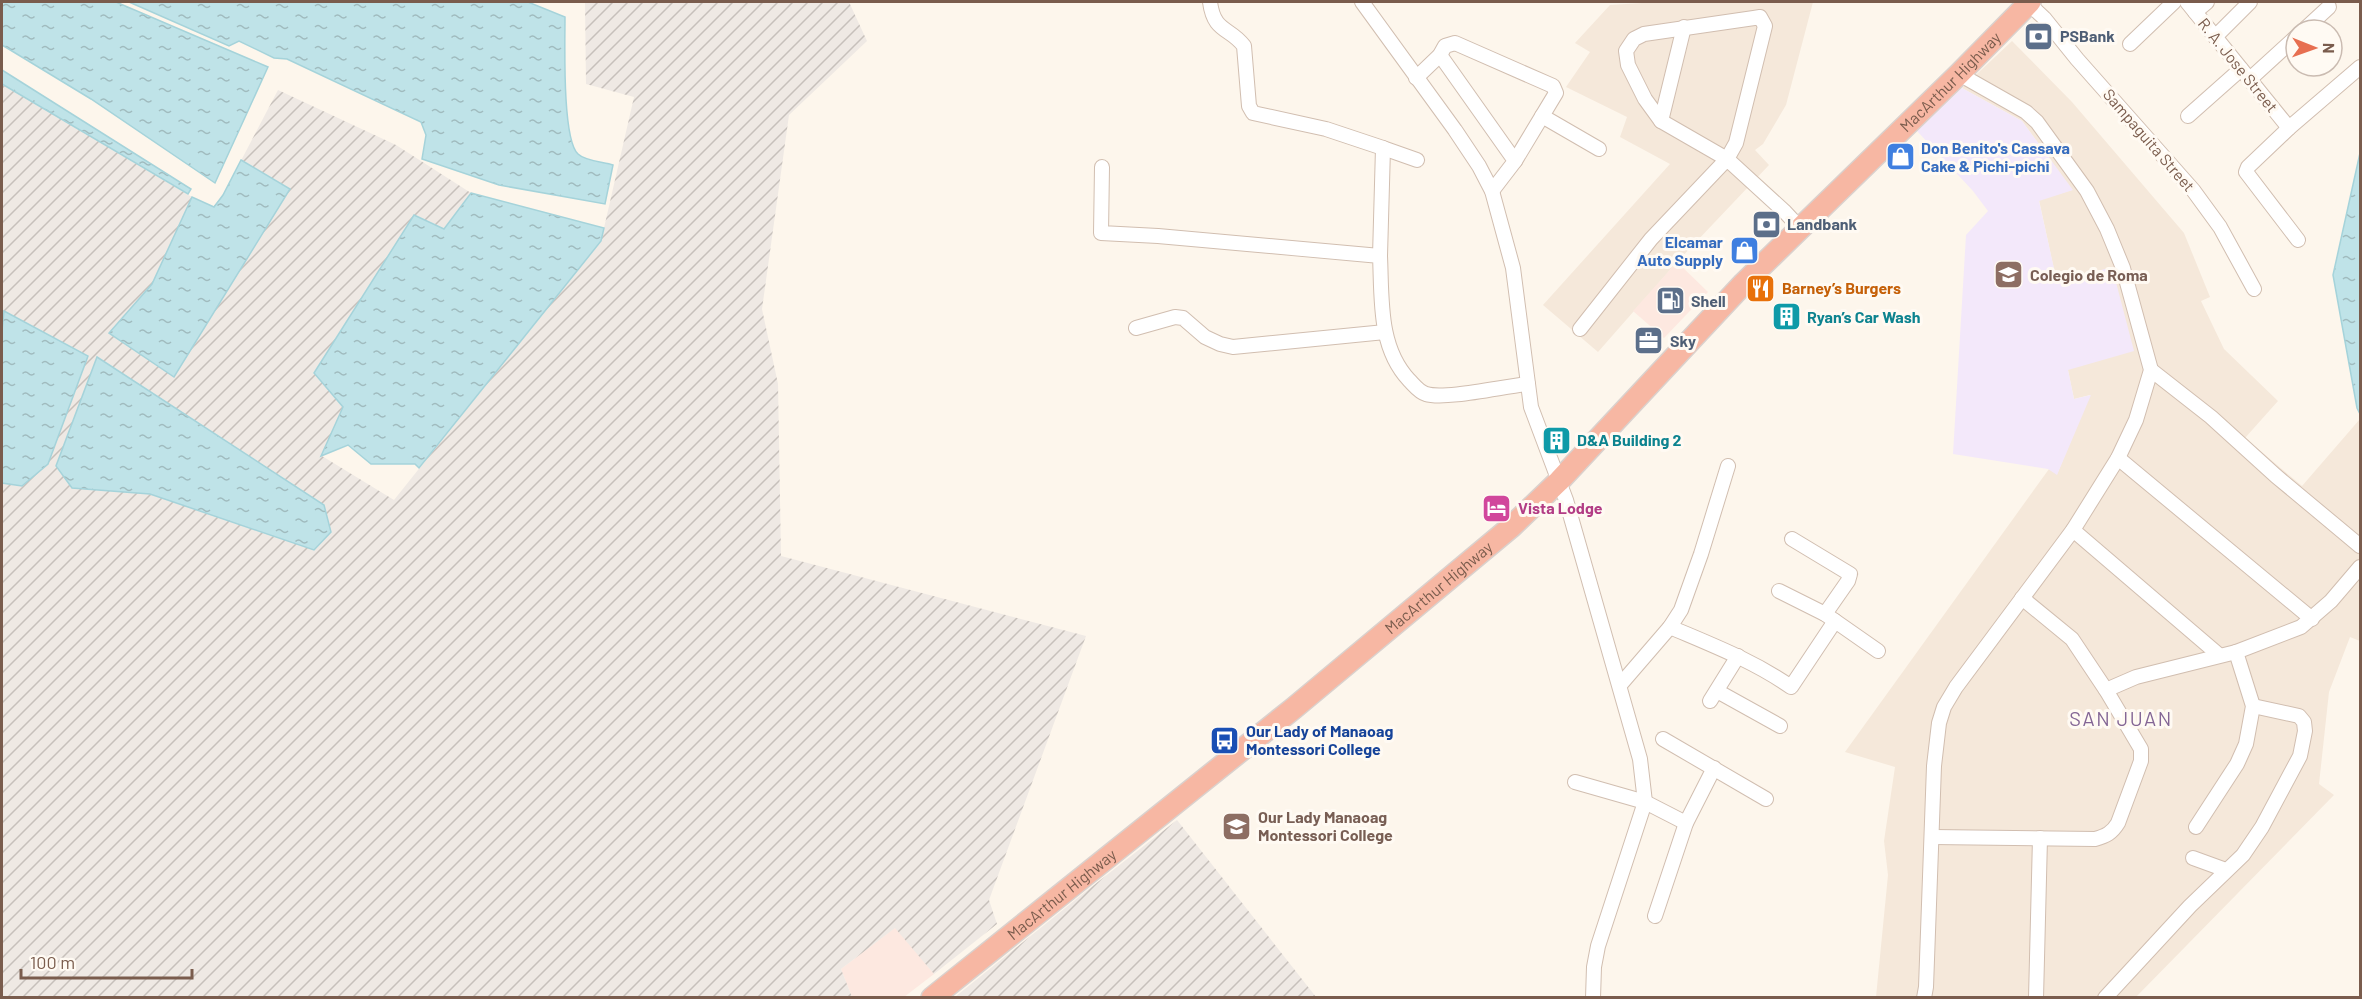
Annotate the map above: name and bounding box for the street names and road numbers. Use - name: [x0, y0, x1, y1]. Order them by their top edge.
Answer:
- street label: R. A. Jose Street: [2195, 14, 2282, 116]
- street label: MacArthur Highway: [1895, 27, 2005, 135]
- street label: Sampaguita Street: [2100, 84, 2199, 195]
- street label: MacArthur Highway: [1381, 536, 1496, 637]
- street label: MacArthur Highway: [1003, 844, 1120, 943]

